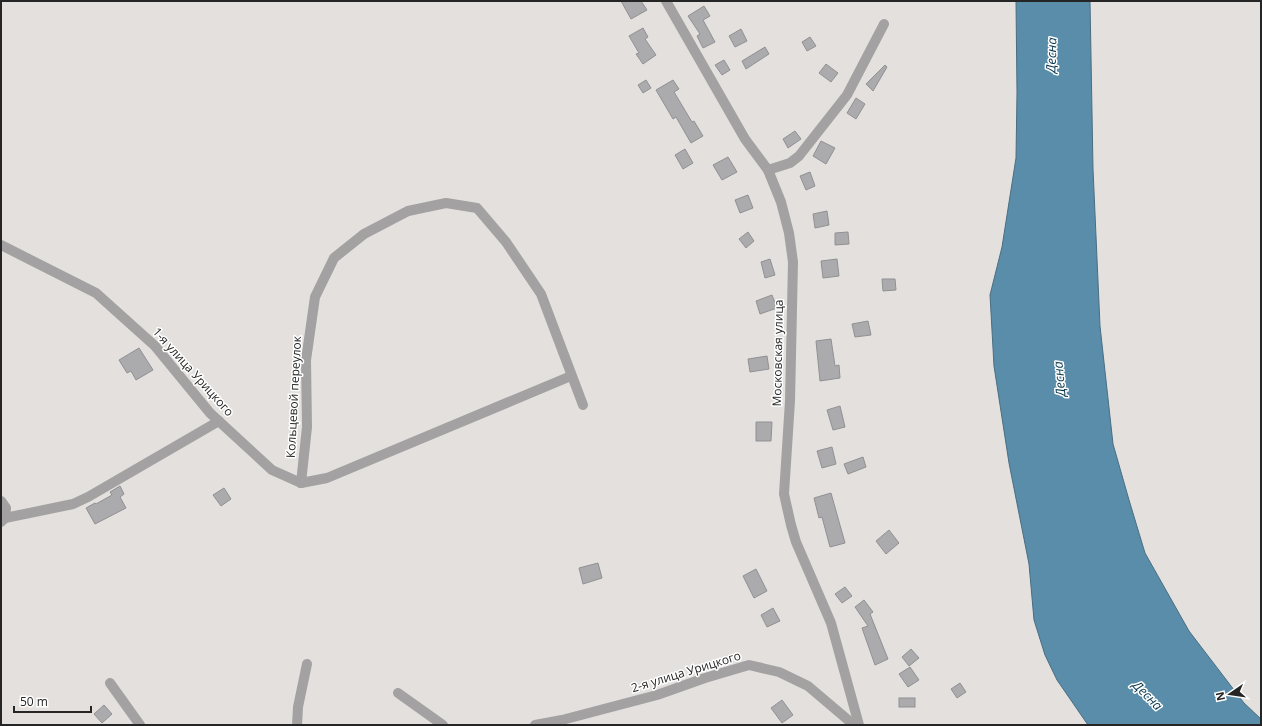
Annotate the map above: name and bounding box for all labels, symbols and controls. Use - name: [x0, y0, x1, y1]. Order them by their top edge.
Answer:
- water label: Десна: [1041, 36, 1061, 75]
- street label: Московская улица: [768, 299, 787, 407]
- street label: 1-я улица Урицкого: [149, 324, 238, 420]
- street label: Кольцевой переулок: [282, 335, 305, 458]
- water label: Десна: [1048, 360, 1070, 400]
- street label: 2-я улица Урицкого: [629, 647, 743, 696]
- north arrow: [1210, 674, 1250, 714]
- water label: Десна: [1128, 675, 1167, 714]
- scale bar: [14, 688, 91, 714]
- text: N: [1211, 690, 1228, 702]
- text: 50 m: [20, 693, 48, 710]

